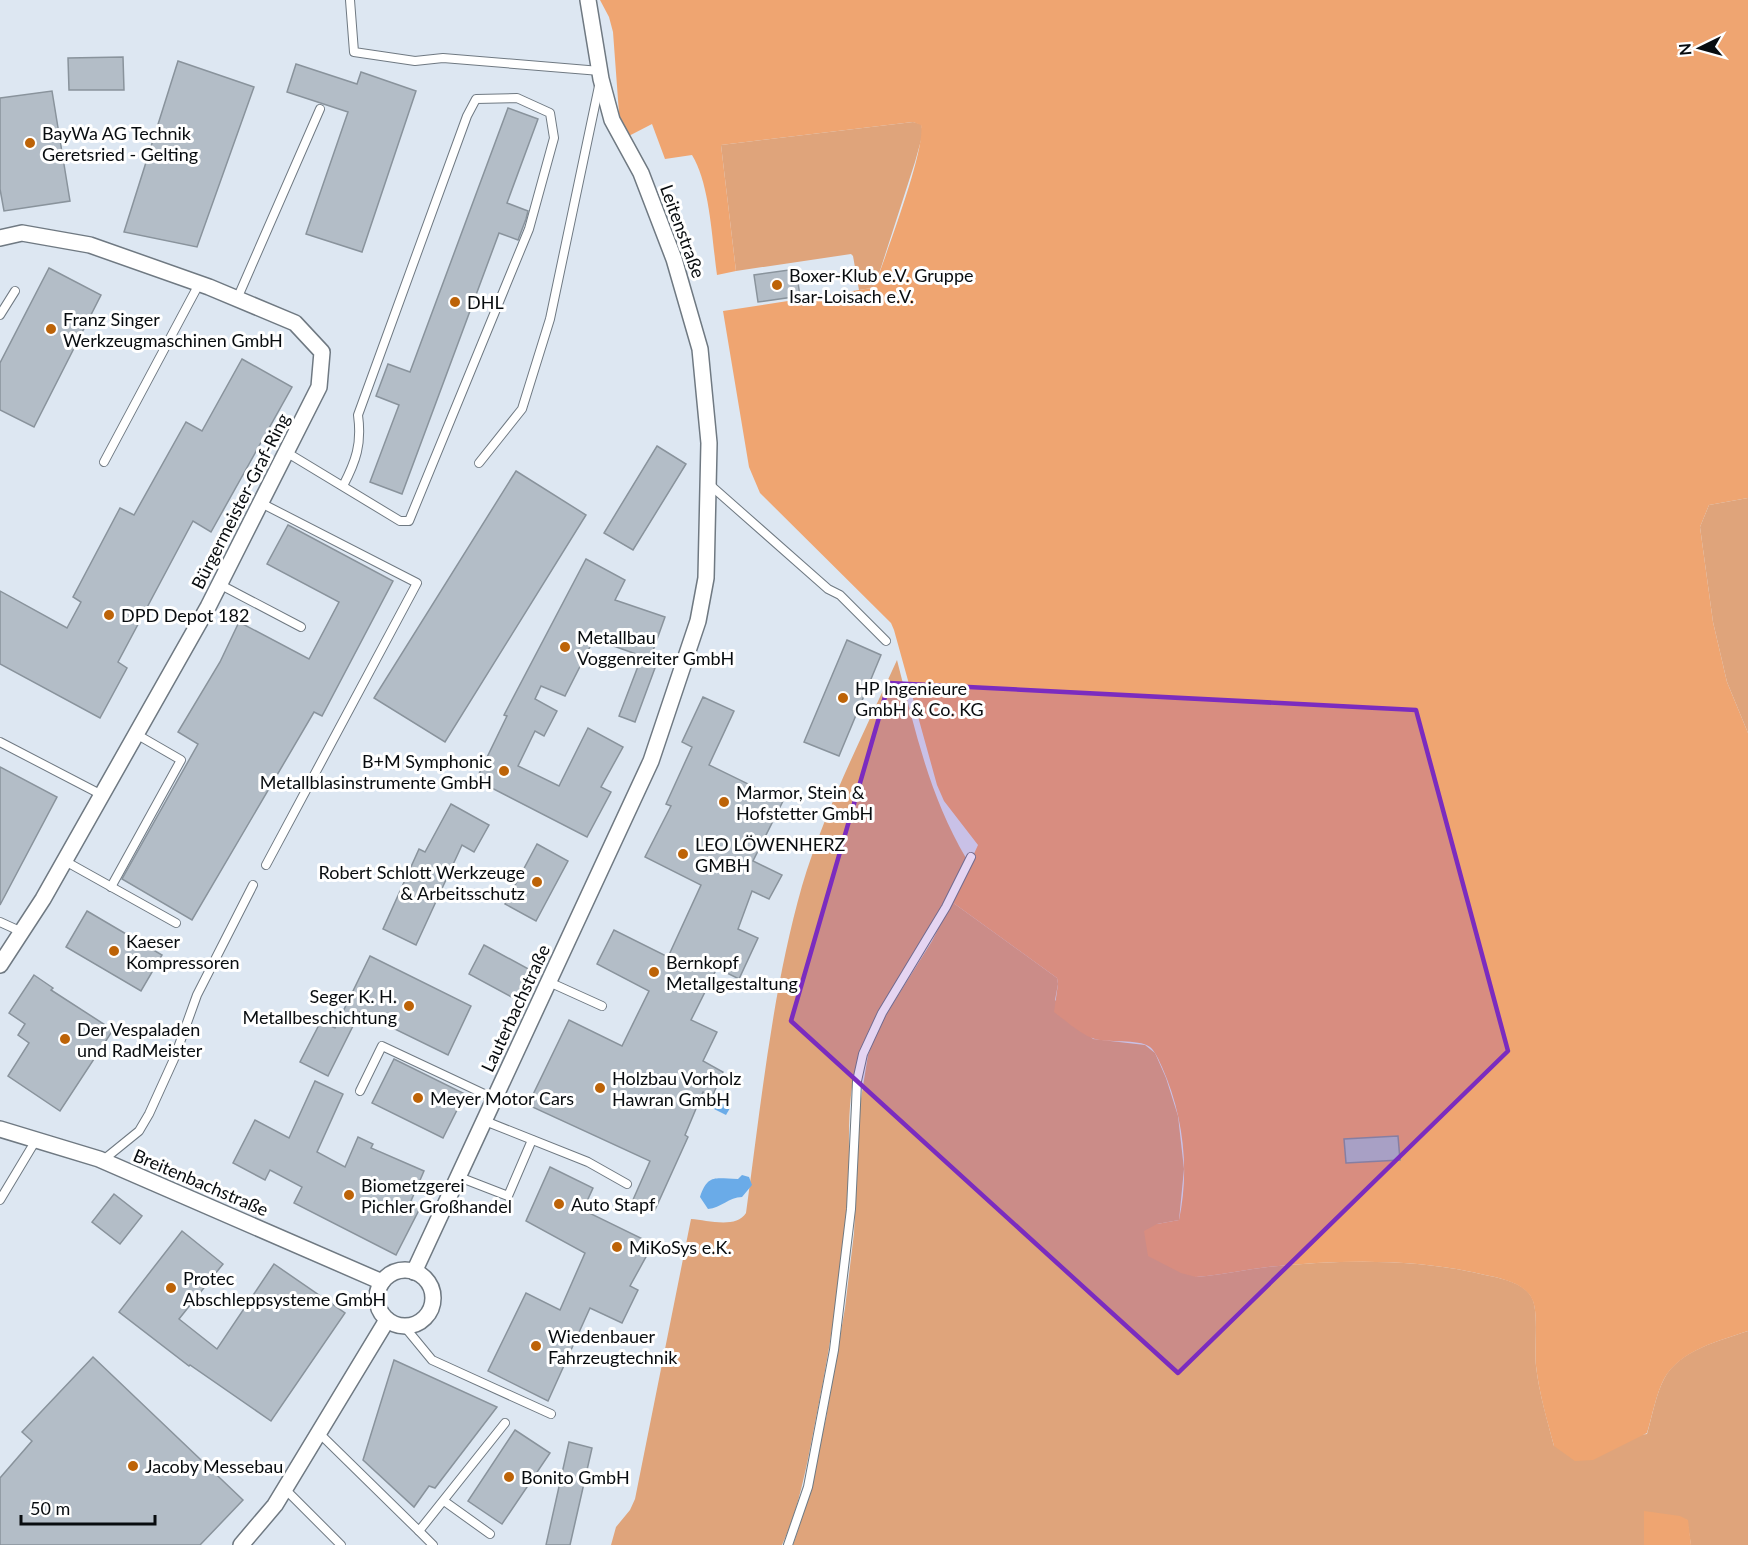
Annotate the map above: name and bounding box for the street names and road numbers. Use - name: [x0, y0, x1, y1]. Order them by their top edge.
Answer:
- street label: Leitenstraße: [656, 181, 710, 281]
- street label: Bürgermeister-Graf-Ring: [186, 410, 294, 592]
- street label: Lauterbachstraße: [476, 941, 554, 1075]
- street label: Breitenbachstraße: [130, 1144, 272, 1220]

